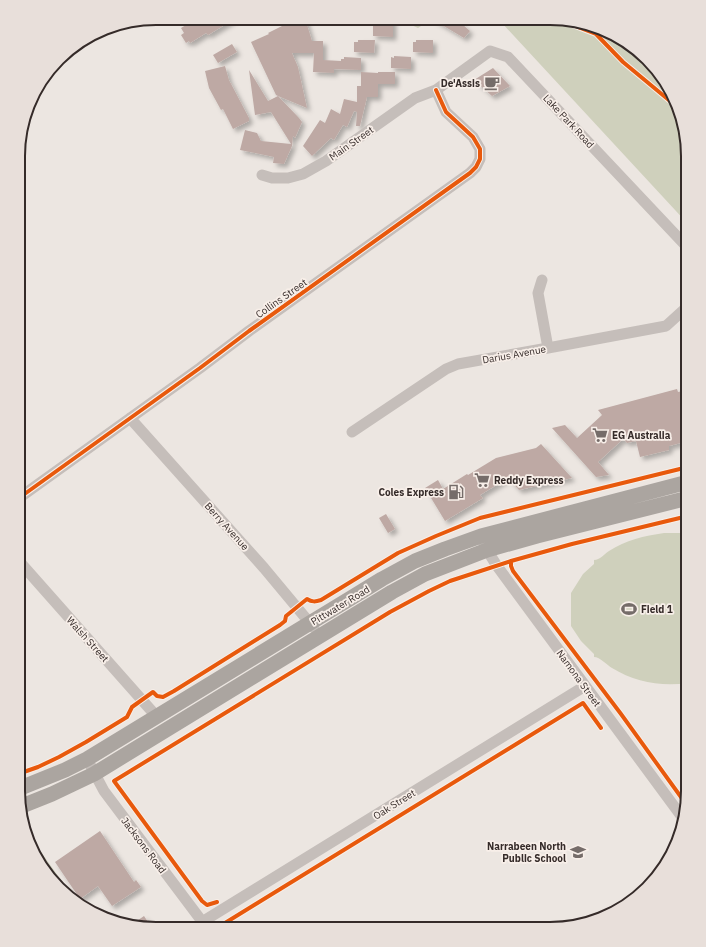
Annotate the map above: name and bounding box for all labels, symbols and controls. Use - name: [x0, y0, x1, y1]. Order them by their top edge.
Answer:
- cafe icon: De'Assis: [483, 74, 501, 92]
- place label: De'Assis: [441, 77, 480, 90]
- street label: Lake Park Road: [540, 92, 597, 151]
- street label: Main Street: [326, 123, 376, 163]
- street label: Collins Street: [253, 276, 310, 321]
- street label: Darius Avenue: [481, 342, 547, 366]
- supermarket icon: EG Australia: [591, 426, 609, 444]
- place label: EG Australia: [612, 429, 671, 442]
- supermarket icon: Reddy Express: [473, 471, 491, 489]
- place label: Reddy Express: [494, 474, 563, 487]
- fuel station icon: Coles Express: [447, 483, 465, 501]
- place label: Coles Express: [378, 486, 444, 499]
- street label: Berry Avenue: [202, 500, 252, 553]
- street label: Pittwater Road: [308, 583, 372, 628]
- sports icon: Field 1: [620, 600, 638, 618]
- place label: Field 1: [641, 603, 673, 616]
- street label: Walsh Street: [64, 614, 112, 665]
- street label: Namona Street: [553, 647, 604, 710]
- street label: Oak Street: [371, 786, 418, 823]
- street label: Jacksons Road: [118, 815, 169, 876]
- place label: Narrabeen North Public School: [487, 840, 566, 865]
- school or university icon: Narrabeen North Public School: [569, 843, 587, 861]

